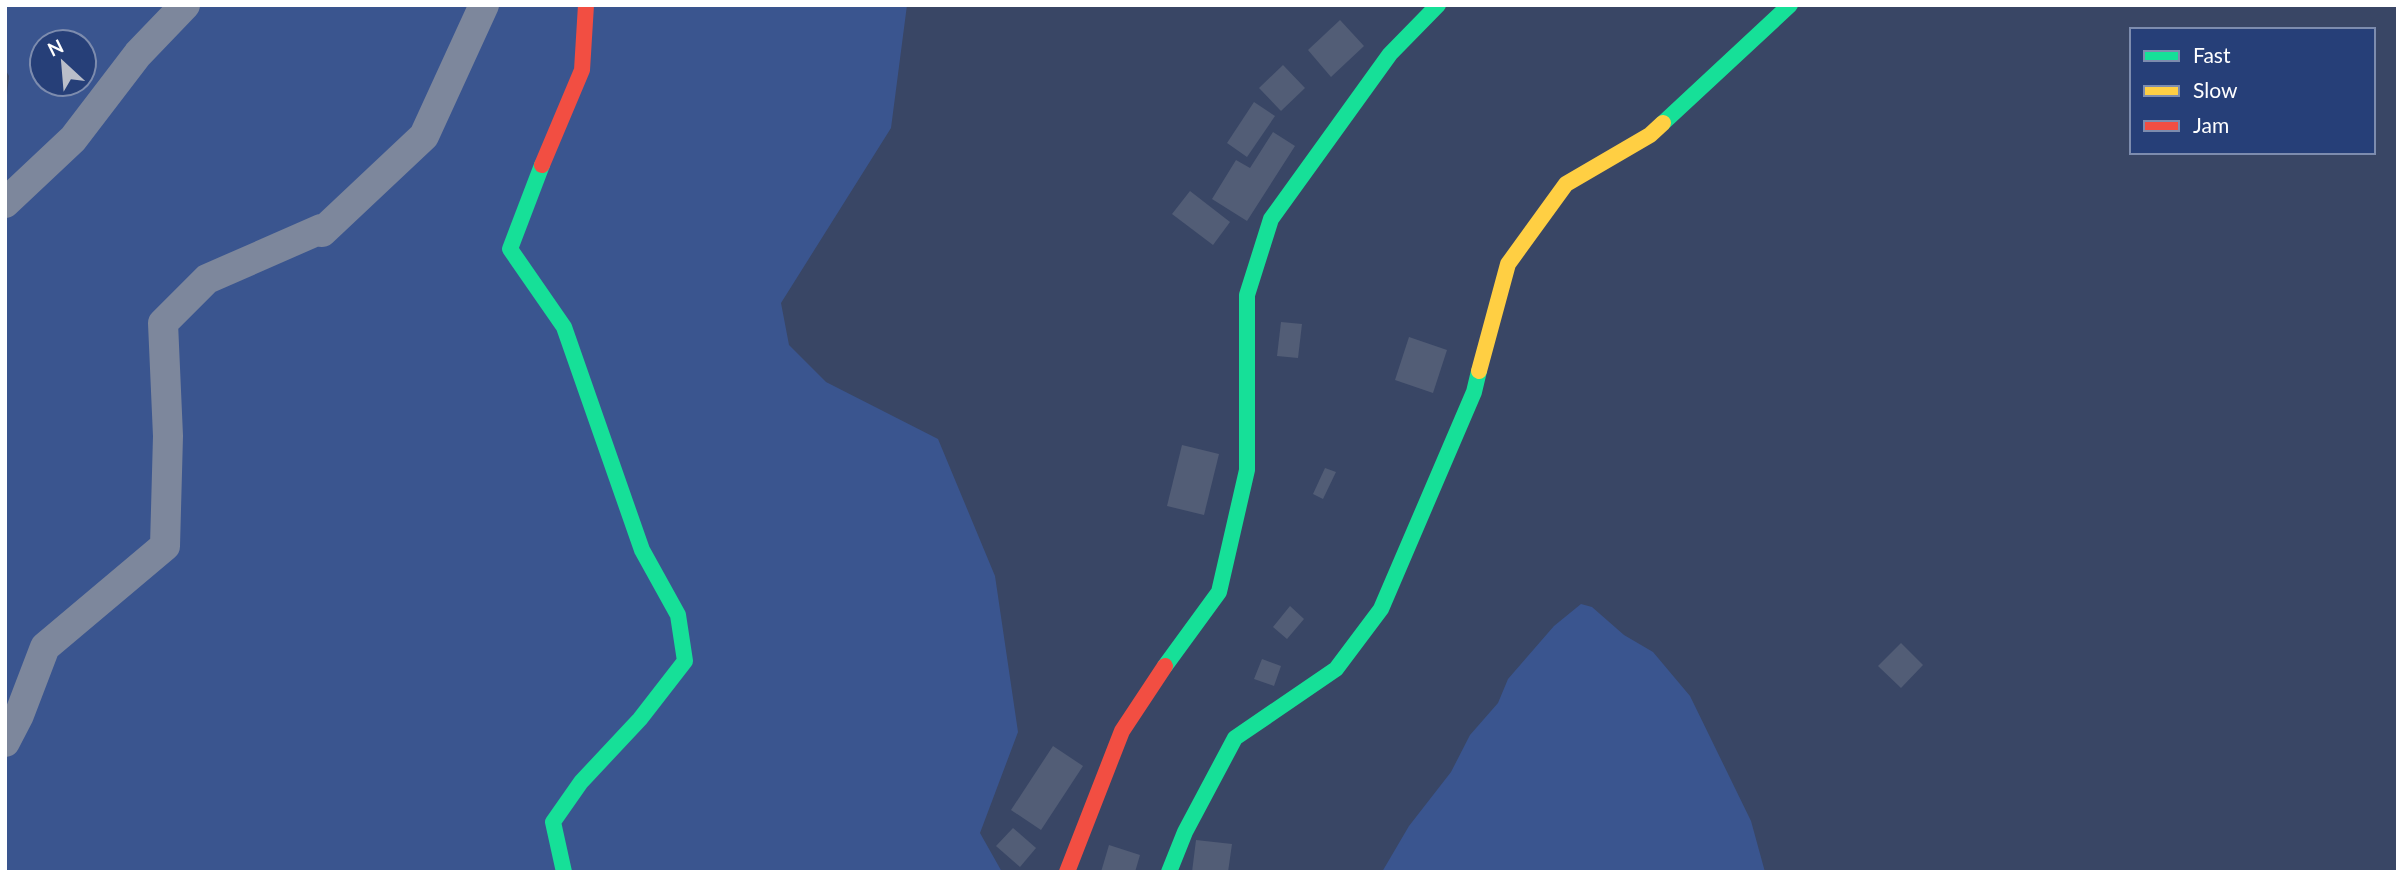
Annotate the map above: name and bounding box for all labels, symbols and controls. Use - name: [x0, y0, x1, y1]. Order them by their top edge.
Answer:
- north arrow: [28, 28, 98, 98]
- legend: [2130, 28, 2375, 154]
- text: N: [44, 34, 67, 61]
- text: Fast: [2193, 42, 2231, 67]
- text: Slow: [2193, 77, 2238, 102]
- text: Jam: [2193, 112, 2229, 137]

